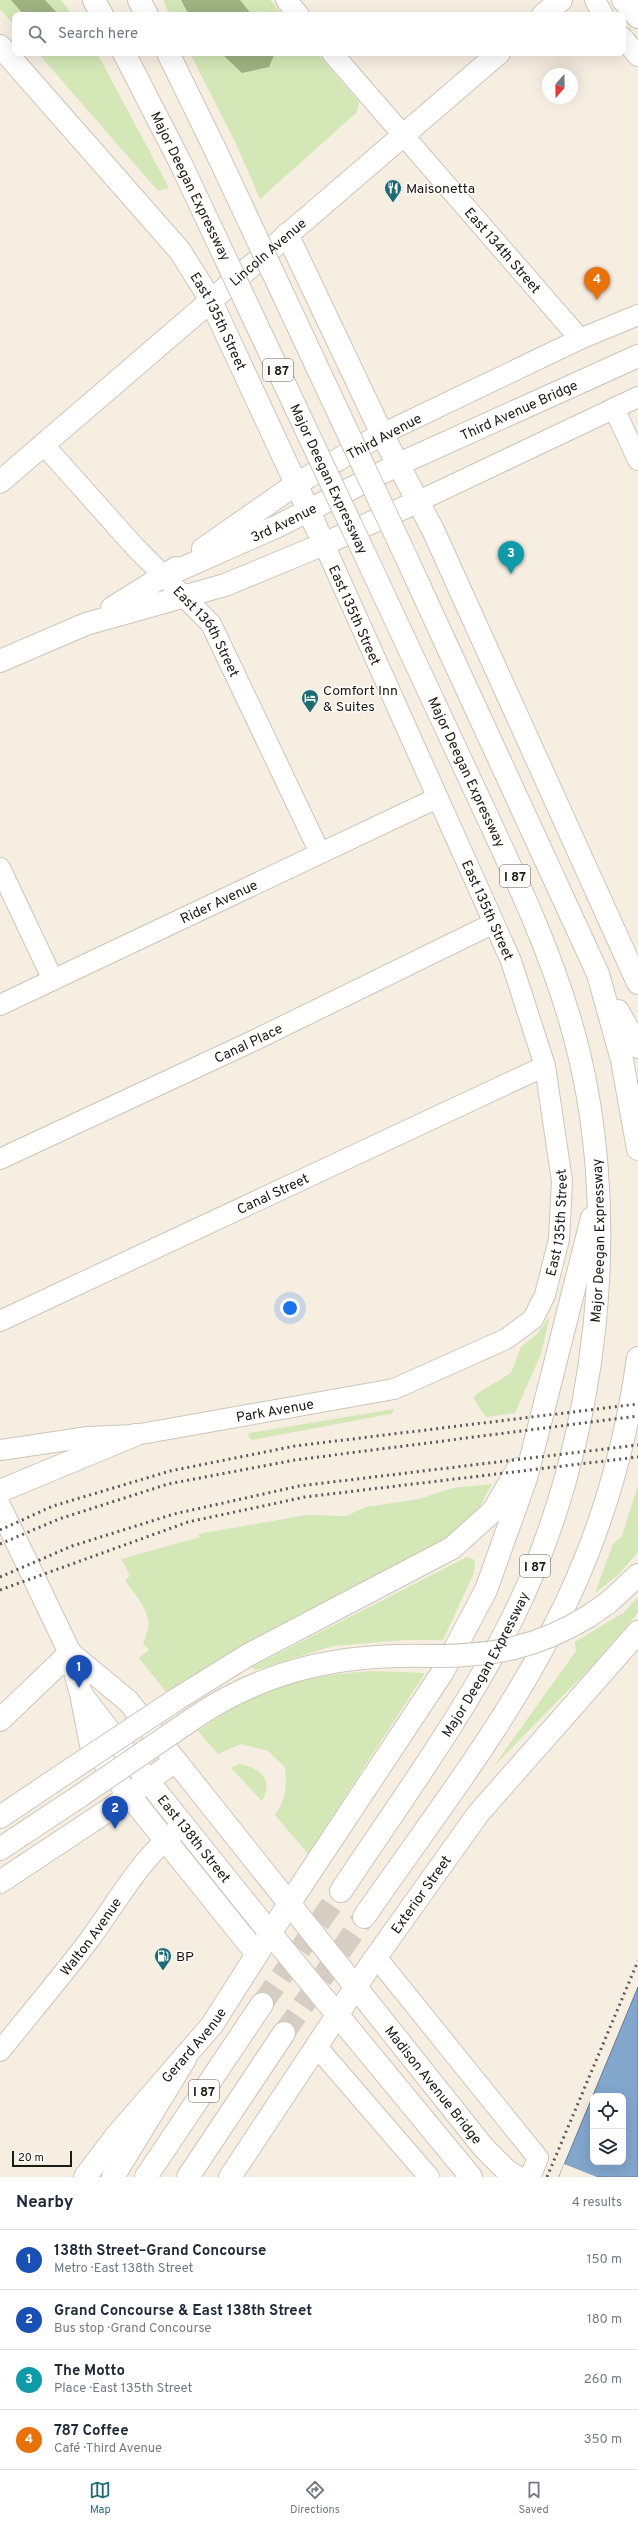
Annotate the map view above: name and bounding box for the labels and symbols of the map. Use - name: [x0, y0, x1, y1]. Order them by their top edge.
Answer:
- north arrow: [542, 68, 578, 104]
- street label: Major Deegan Expressway: [146, 109, 233, 264]
- restaurant icon: Maisonetta: [383, 178, 403, 203]
- place label: Maisonetta: [406, 181, 475, 198]
- street label: East 134th Street: [460, 205, 544, 298]
- street label: Lincoln Avenue: [227, 215, 310, 291]
- pin: 4: [584, 267, 610, 300]
- street label: East 135th Street: [185, 270, 249, 374]
- road number: I 87: [263, 359, 293, 381]
- street label: Third Avenue Bridge: [458, 377, 581, 445]
- street label: Major Deegan Expressway: [285, 402, 371, 557]
- street label: Third Avenue: [344, 411, 425, 464]
- street label: 3rd Avenue: [249, 501, 320, 547]
- pin: 3: [498, 541, 524, 574]
- street label: East 135th Street: [324, 563, 383, 668]
- street label: East 136th Street: [169, 583, 242, 680]
- place label: Comfort Inn & Suites: [323, 683, 398, 716]
- hotel icon: Comfort Inn & Suites: [300, 688, 320, 713]
- street label: Major Deegan Expressway: [423, 695, 508, 851]
- street label: East 135th Street: [457, 858, 516, 963]
- road number: I 87: [500, 865, 530, 887]
- street label: Rider Avenue: [178, 877, 261, 928]
- street label: Canal Place: [212, 1021, 286, 1068]
- street label: Major Deegan Expressway: [588, 1158, 609, 1324]
- street label: East 135th Street: [543, 1168, 572, 1278]
- street label: Canal Street: [235, 1171, 312, 1219]
- your location: [280, 1298, 300, 1318]
- street label: Park Avenue: [235, 1396, 315, 1427]
- road number: I 87: [520, 1555, 550, 1577]
- street label: Major Deegan Expressway: [439, 1589, 534, 1741]
- pin: 1: [66, 1655, 92, 1688]
- street label: East 138th Street: [153, 1792, 233, 1887]
- pin: 2: [102, 1796, 128, 1829]
- street label: Exterior Street: [388, 1853, 456, 1938]
- street label: Walton Avenue: [57, 1895, 126, 1980]
- fuel station icon: BP: [153, 1946, 173, 1971]
- place label: BP: [176, 1949, 194, 1966]
- street label: Gerard Avenue: [159, 2005, 231, 2087]
- street label: Madison Avenue Bridge: [380, 2023, 485, 2148]
- road number: I 87: [189, 2080, 219, 2102]
- scale bar: [12, 2149, 72, 2168]

